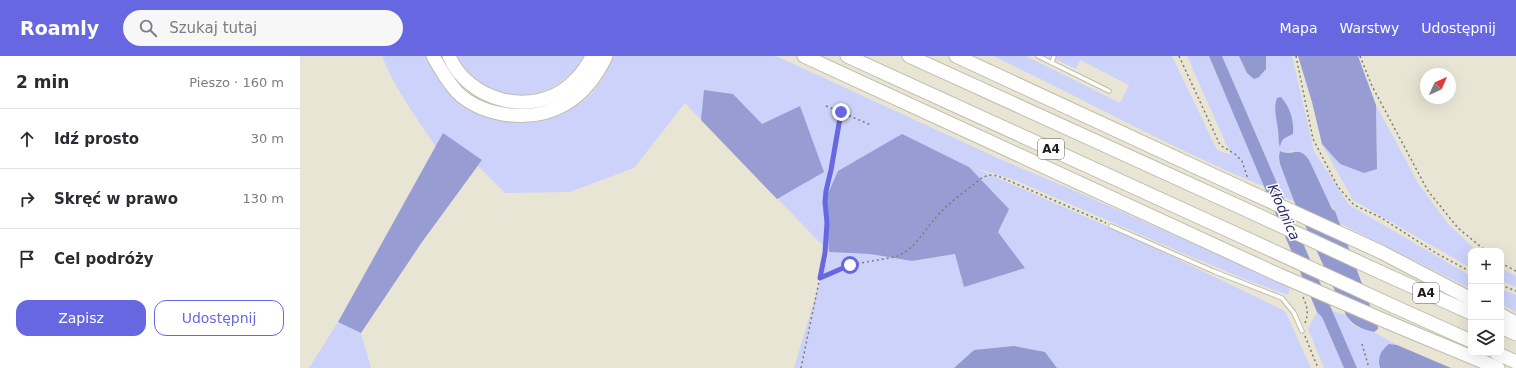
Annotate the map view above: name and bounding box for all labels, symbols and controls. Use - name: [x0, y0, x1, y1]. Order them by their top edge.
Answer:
- search box: [123, 10, 403, 46]
- text: Roamly: [20, 17, 99, 39]
- icon: search: [137, 17, 159, 39]
- text: Szukaj tutaj: [169, 19, 257, 37]
- text: Mapa: [1279, 20, 1318, 36]
- text: Warstwy: [1340, 20, 1399, 36]
- text: Udostępnij: [1421, 20, 1496, 36]
- north arrow: [1420, 68, 1456, 104]
- text: 2 min: [16, 72, 69, 92]
- text: Pieszo · 160 m: [189, 75, 284, 90]
- route end: [832, 103, 850, 121]
- icon: ahead: [16, 128, 38, 150]
- text: Idź prosto: [54, 130, 139, 148]
- text: 30 m: [251, 131, 284, 146]
- road number: A4: [1038, 139, 1064, 159]
- water label: Kłodnica: [1265, 181, 1303, 243]
- icon: right: [16, 188, 38, 210]
- text: Skręć w prawo: [54, 190, 178, 208]
- text: 130 m: [242, 191, 284, 206]
- icon: arrive: [16, 248, 38, 270]
- map controls: [1468, 248, 1504, 356]
- button: +: [1468, 248, 1504, 284]
- text: Cel podróży: [54, 250, 154, 268]
- route start: [841, 256, 859, 274]
- road number: A4: [1413, 283, 1439, 303]
- button: −: [1468, 284, 1504, 320]
- button: Zapisz: [16, 300, 146, 336]
- button: Udostępnij: [154, 300, 284, 336]
- button: layers: [1468, 320, 1504, 356]

